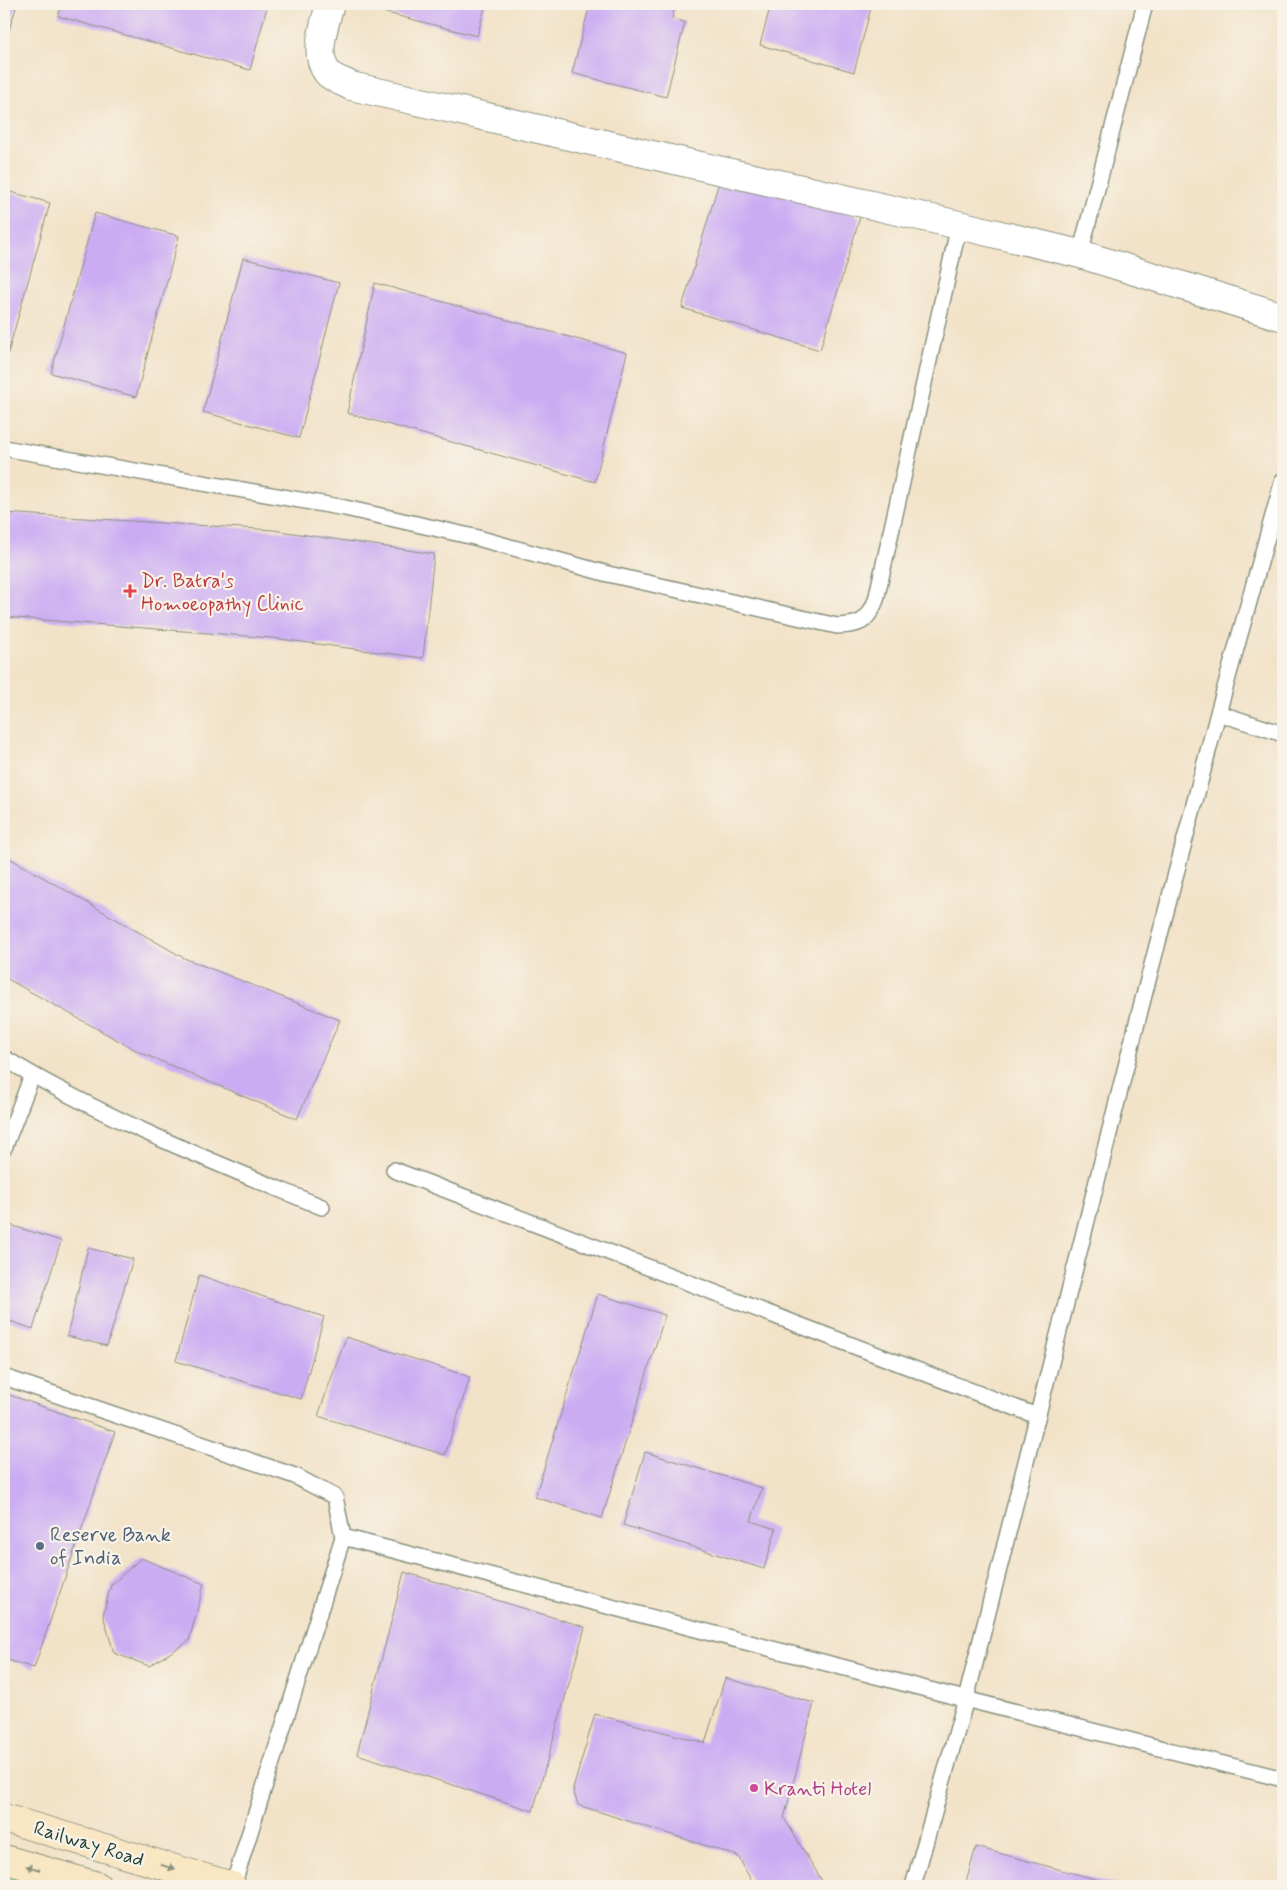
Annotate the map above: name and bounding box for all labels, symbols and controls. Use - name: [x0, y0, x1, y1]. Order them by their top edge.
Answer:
- place label: Dr. Batra's Homoeopathy Clinic: [141, 568, 304, 618]
- marker: Dr. Batra's Homoeopathy Clinic: [123, 584, 137, 598]
- place label: Reserve Bank of India: [50, 1522, 171, 1572]
- marker: Reserve Bank of India: [34, 1540, 46, 1552]
- place label: Kranti Hotel: [764, 1776, 871, 1803]
- marker: Kranti Hotel: [748, 1782, 760, 1794]
- street label: Railway Road: [30, 1815, 147, 1874]
- one-way arrow: [26, 1864, 41, 1872]
- one-way arrow: [160, 1864, 175, 1872]

